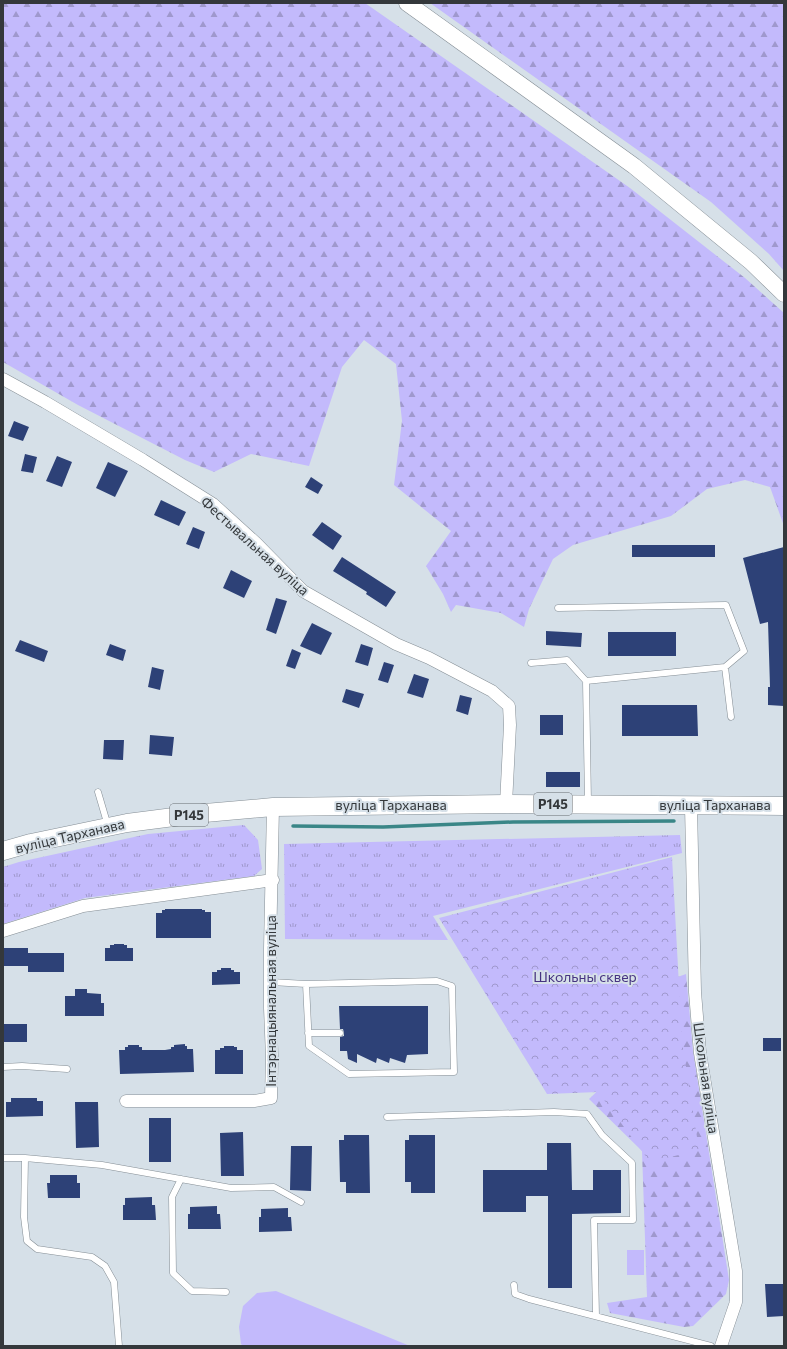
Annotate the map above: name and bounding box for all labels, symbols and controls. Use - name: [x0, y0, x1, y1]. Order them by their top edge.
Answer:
- street label: Фестывальная вуліца: [198, 493, 313, 599]
- road number: Р145: [534, 793, 572, 815]
- street label: вуліца Тарханава: [335, 796, 447, 813]
- street label: вуліца Тарханава: [659, 796, 771, 813]
- road number: Р145: [170, 804, 208, 826]
- street label: вуліца Тарханава: [14, 815, 126, 856]
- street label: Інтэрнацыянальная вуліца: [262, 915, 279, 1087]
- park label: Школьны сквер: [533, 968, 637, 985]
- street label: Школьная вуліца: [690, 1021, 723, 1135]

